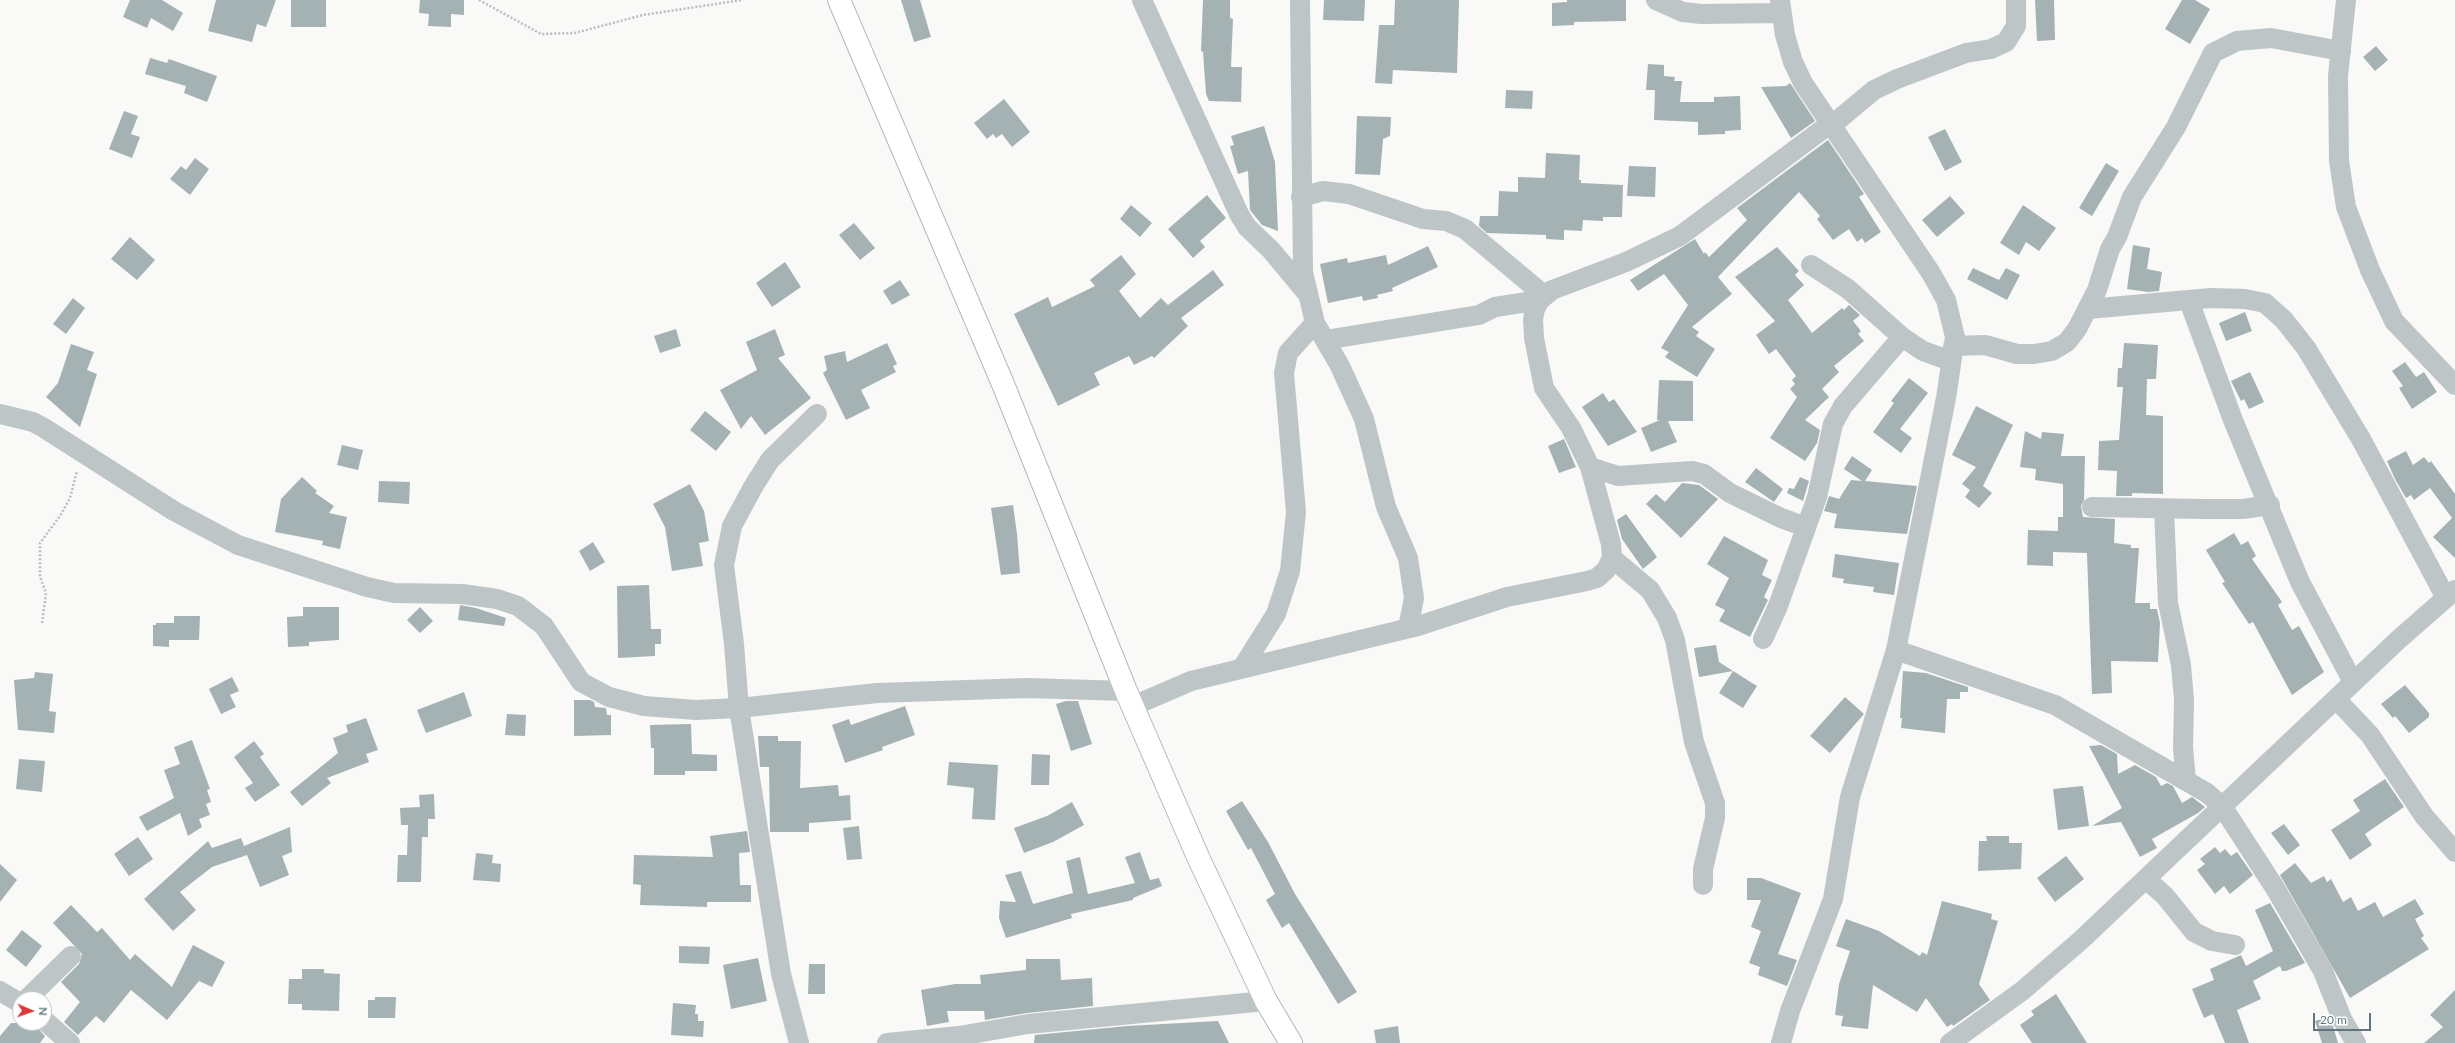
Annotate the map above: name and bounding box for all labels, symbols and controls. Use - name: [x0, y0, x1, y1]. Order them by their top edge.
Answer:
- north arrow: [12, 991, 52, 1031]
- scale bar: [2315, 1005, 2373, 1031]
- text: N: [37, 1007, 50, 1016]
- text: 20 m: [2320, 1012, 2347, 1027]

